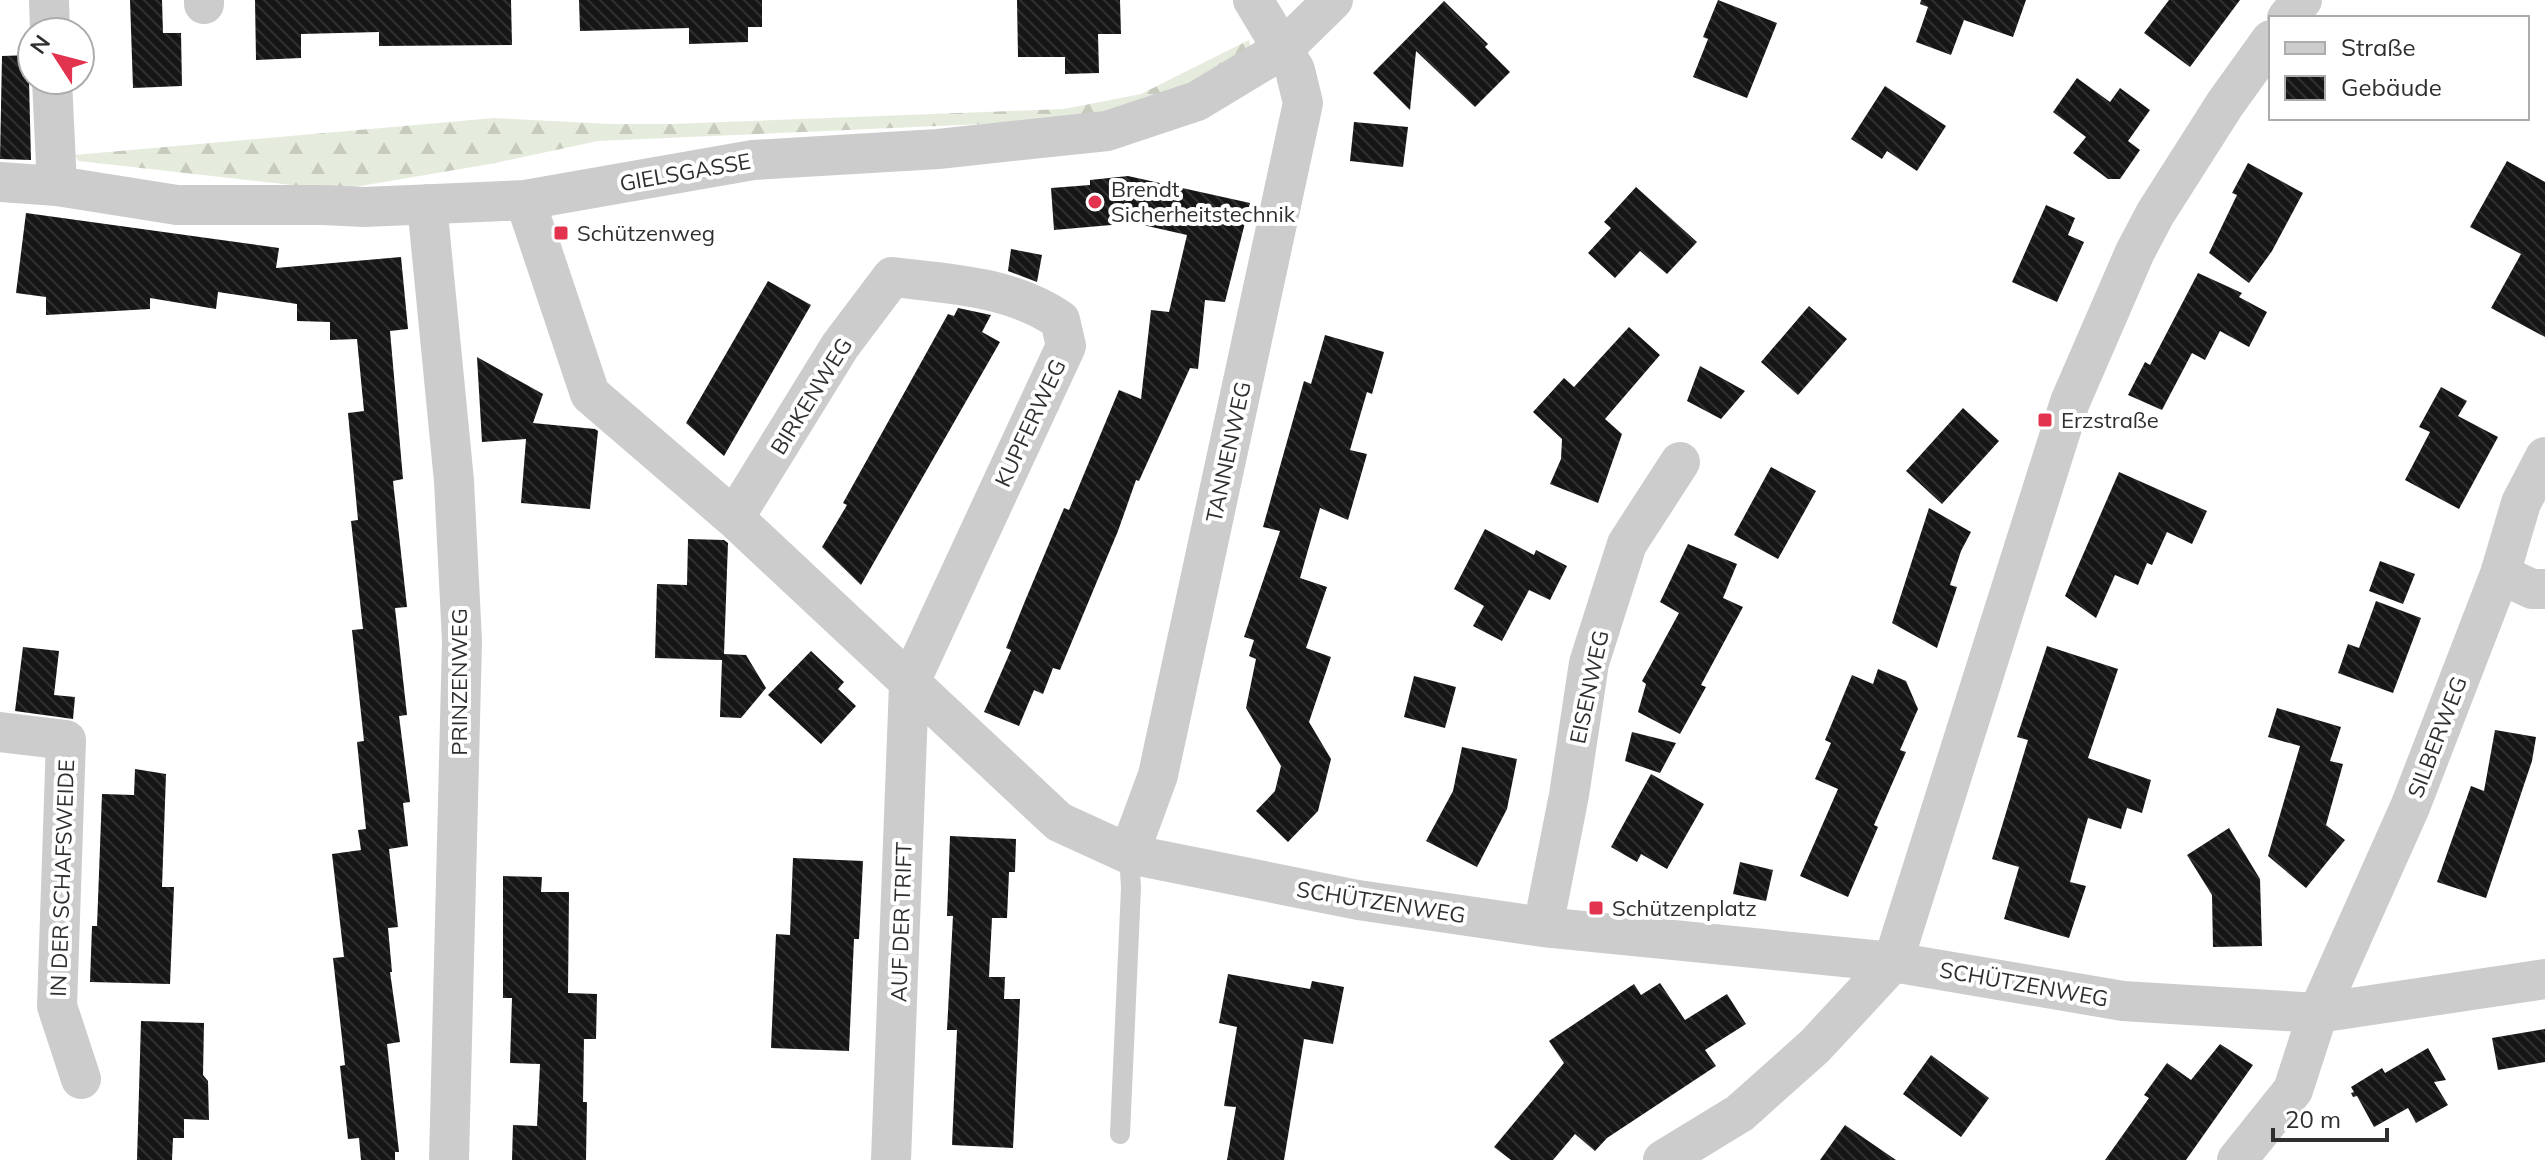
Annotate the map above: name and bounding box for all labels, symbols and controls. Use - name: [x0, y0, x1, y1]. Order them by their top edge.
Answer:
- north arrow: [16, 16, 96, 96]
- legend: [2269, 16, 2529, 120]
- text: N: [24, 29, 56, 59]
- text: Straße: [2341, 32, 2416, 62]
- text: Gebäude: [2341, 72, 2442, 102]
- street label: GIELSGASSE: [617, 147, 753, 197]
- place label: Brendt Sicherheitstechnik: [1111, 175, 1296, 228]
- marker: Brendt Sicherheitstechnik: [1086, 193, 1104, 211]
- place label: Schützenweg: [577, 219, 715, 247]
- marker: Schützenweg: [552, 224, 570, 242]
- street label: BIRKENWEG: [764, 332, 858, 460]
- street label: KUPFERWEG: [988, 355, 1072, 491]
- street label: TANNENWEG: [1199, 379, 1257, 525]
- place label: Erzstraße: [2061, 406, 2159, 434]
- marker: Erzstraße: [2036, 411, 2054, 429]
- street label: PRINZENWEG: [445, 608, 473, 756]
- street label: EISENWEG: [1563, 628, 1615, 746]
- street label: SILBERWEG: [2401, 672, 2473, 802]
- street label: IN DER SCHAFSWEIDE: [44, 759, 80, 997]
- street label: AUF DER TRIFT: [884, 841, 918, 1003]
- street label: SCHÜTZENWEG: [1294, 875, 1468, 929]
- place label: Schützenplatz: [1612, 894, 1757, 922]
- marker: Schützenplatz: [1587, 899, 1605, 917]
- street label: SCHÜTZENWEG: [1937, 955, 2111, 1013]
- scale bar: [2273, 1092, 2387, 1142]
- text: 20 m: [2285, 1104, 2341, 1134]

